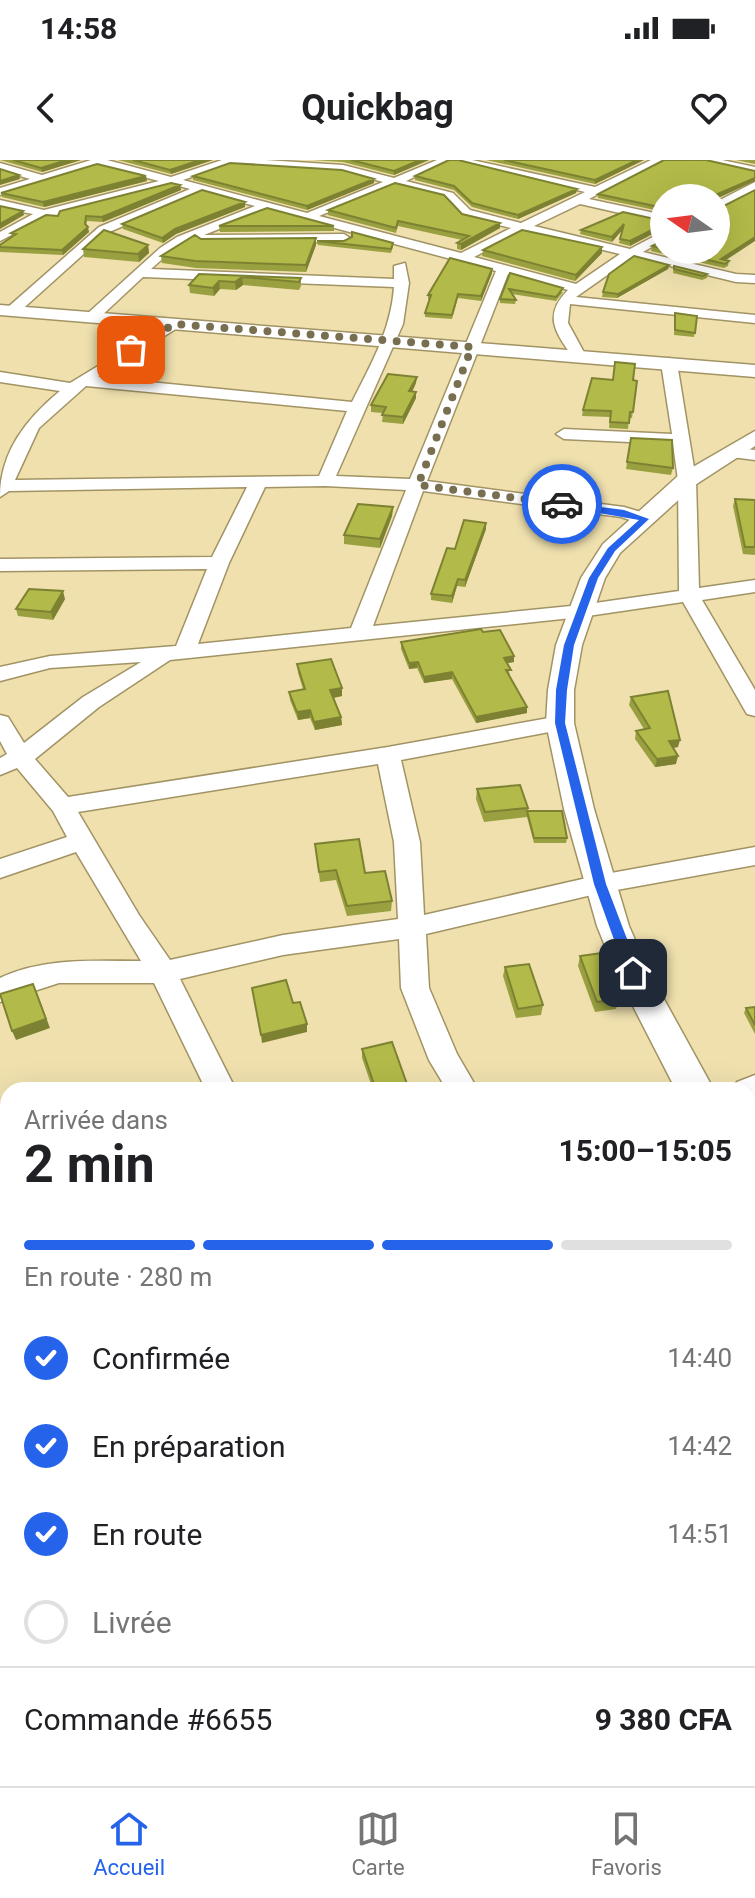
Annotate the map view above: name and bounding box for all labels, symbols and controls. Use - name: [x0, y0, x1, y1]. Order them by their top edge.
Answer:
- text: 14:58: [40, 11, 117, 46]
- icon: back: [24, 86, 68, 130]
- icon: heart: [687, 86, 731, 130]
- text: Quickbag: [301, 87, 454, 129]
- north arrow: [650, 184, 730, 264]
- map controls: [650, 184, 730, 264]
- pin: [97, 316, 165, 384]
- icon: bag: [109, 328, 153, 372]
- courier: [522, 464, 602, 544]
- icon: car: [540, 482, 584, 526]
- pin: [599, 939, 667, 1007]
- icon: home: [611, 951, 655, 995]
- text: Arrivée dans: [24, 1105, 168, 1135]
- text: 15:00–15:05: [558, 1133, 732, 1168]
- text: 2 min: [24, 1134, 155, 1195]
- text: En route · 280 m: [24, 1262, 212, 1292]
- icon: check: [24, 1336, 68, 1380]
- text: Confirmée: [92, 1341, 230, 1376]
- text: 14:40: [667, 1343, 732, 1373]
- icon: check: [24, 1424, 68, 1468]
- text: En préparation: [92, 1429, 286, 1464]
- text: 14:42: [667, 1431, 732, 1461]
- icon: check: [24, 1512, 68, 1556]
- text: En route: [92, 1517, 202, 1552]
- text: 14:51: [667, 1519, 732, 1549]
- text: Livrée: [92, 1605, 172, 1640]
- text: Commande #6655: [24, 1702, 272, 1737]
- text: 9 380 CFA: [595, 1702, 732, 1737]
- tab: Accueil: [93, 1807, 165, 1880]
- tab: Carte: [351, 1807, 405, 1880]
- tab: Favoris: [591, 1807, 662, 1880]

